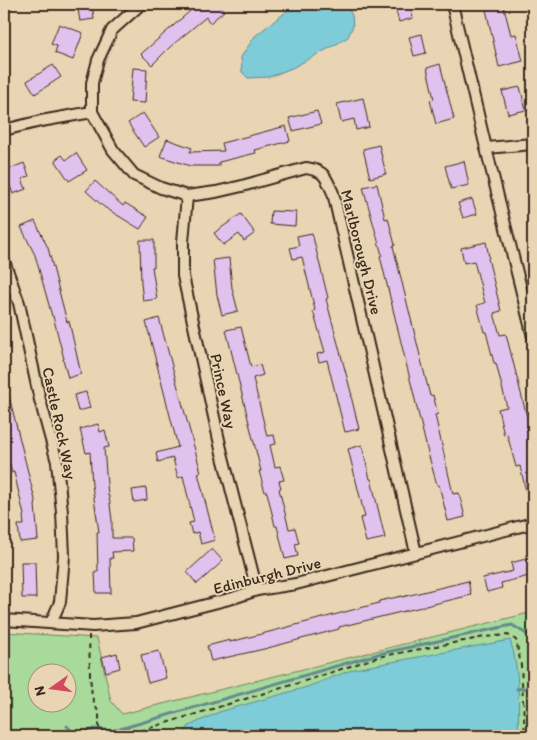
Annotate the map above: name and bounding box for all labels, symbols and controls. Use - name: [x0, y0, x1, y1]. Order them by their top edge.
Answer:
- street label: Marlborough Drive: [337, 188, 386, 317]
- street label: Prince Way: [206, 352, 241, 431]
- street label: Castle Rock Way: [38, 365, 81, 481]
- street label: Edinburgh Drive: [211, 553, 323, 598]
- north arrow: [28, 662, 78, 712]
- text: N: [30, 684, 49, 698]

